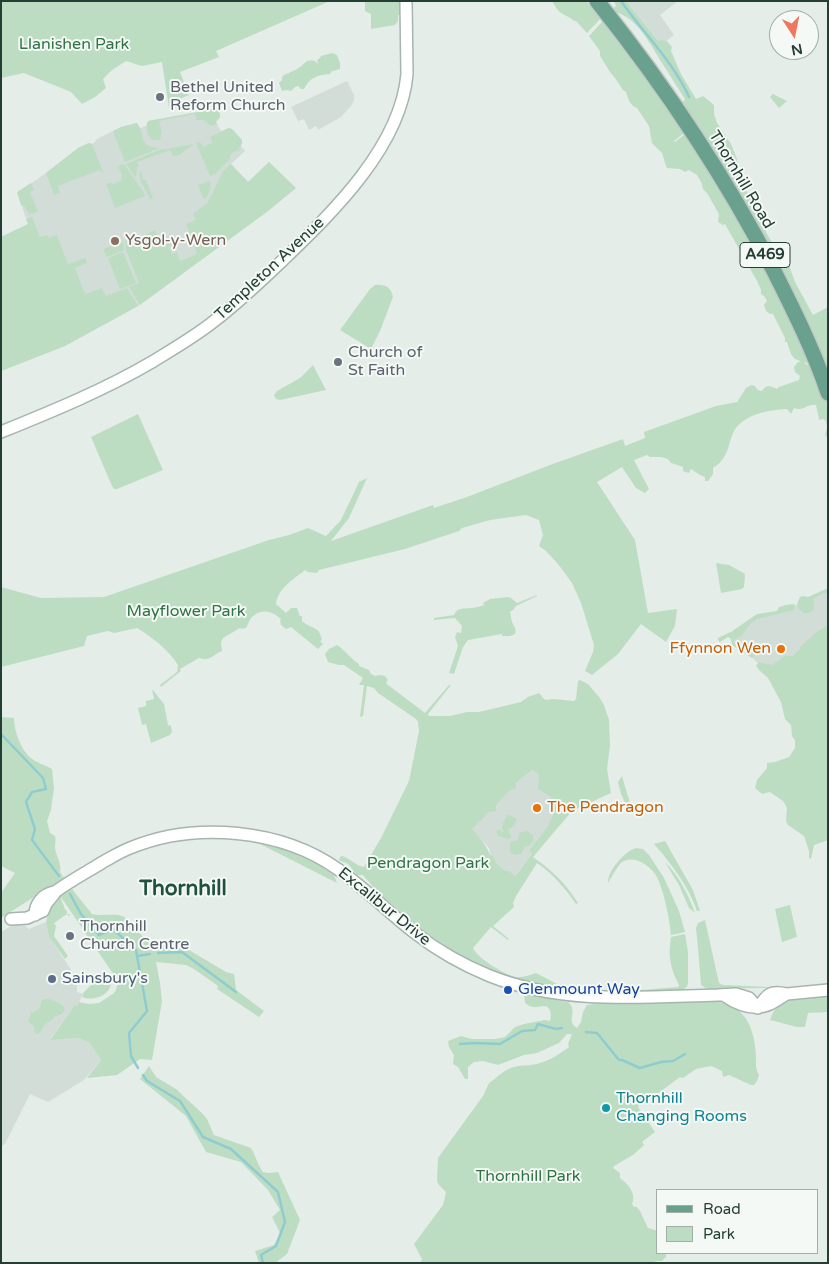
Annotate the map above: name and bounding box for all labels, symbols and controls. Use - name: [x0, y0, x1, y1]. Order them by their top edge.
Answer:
- north arrow: [769, 10, 819, 60]
- park label: Llanishen Park: [19, 35, 129, 55]
- text: N: [790, 40, 804, 59]
- place label: Bethel United Reform Church: [170, 78, 286, 116]
- marker: Bethel United Reform Church: [154, 91, 166, 103]
- street label: Thornhill Road: [704, 127, 778, 233]
- street label: Templeton Avenue: [211, 213, 329, 325]
- place label: Ysgol-y-Wern: [125, 231, 226, 251]
- marker: Ysgol-y-Wern: [109, 235, 121, 247]
- road number: A469: [740, 242, 790, 268]
- place label: Church of St Faith: [348, 343, 423, 381]
- marker: Church of St Faith: [332, 356, 344, 368]
- park label: Mayflower Park: [127, 602, 245, 622]
- place label: Ffynnon Wen: [669, 639, 771, 659]
- marker: Ffynnon Wen: [775, 643, 787, 655]
- place label: The Pendragon: [547, 798, 664, 818]
- marker: The Pendragon: [531, 802, 543, 814]
- park label: Pendragon Park: [367, 854, 489, 874]
- street label: Excalibur Drive: [334, 864, 434, 950]
- district label: Thornhill: [139, 876, 227, 902]
- place label: Thornhill Church Centre: [80, 917, 189, 955]
- marker: Thornhill Church Centre: [64, 930, 76, 942]
- place label: Sainsbury's: [62, 969, 148, 989]
- marker: Sainsbury's: [46, 973, 58, 985]
- place label: Glenmount Way: [518, 980, 640, 1000]
- marker: Glenmount Way: [502, 984, 514, 996]
- place label: Thornhill Changing Rooms: [616, 1089, 747, 1127]
- marker: Thornhill Changing Rooms: [600, 1102, 612, 1114]
- park label: Thornhill Park: [475, 1167, 581, 1187]
- legend: [656, 1189, 819, 1254]
- text: Road: [703, 1200, 741, 1218]
- text: Park: [703, 1225, 735, 1243]

